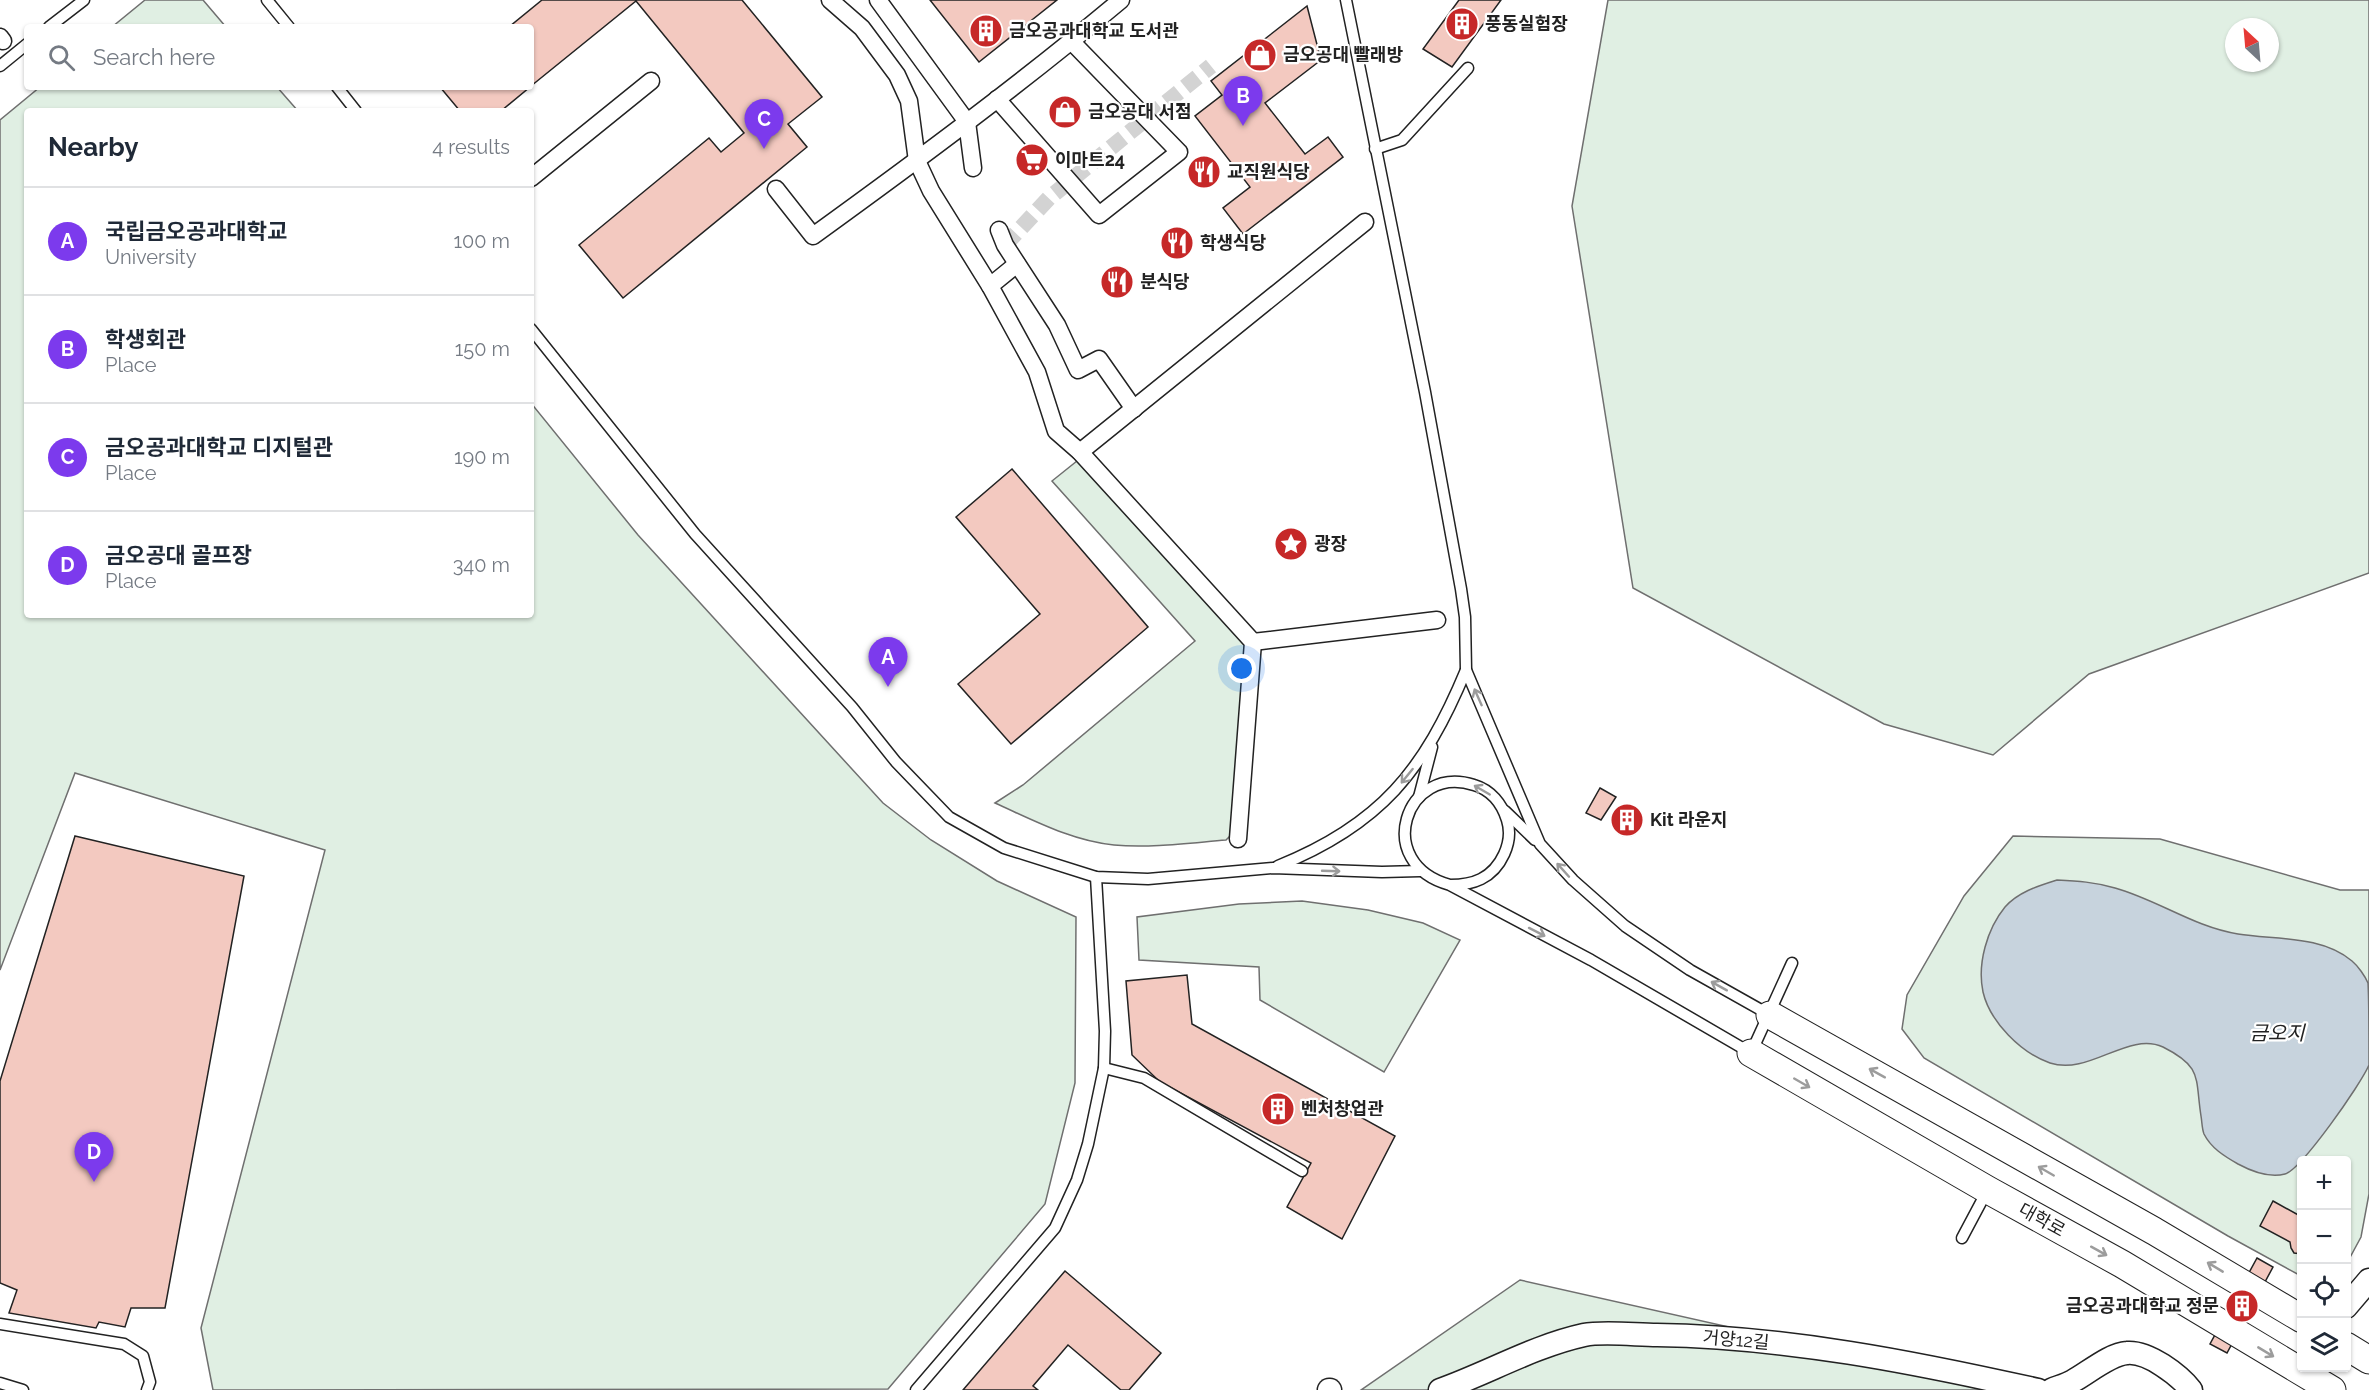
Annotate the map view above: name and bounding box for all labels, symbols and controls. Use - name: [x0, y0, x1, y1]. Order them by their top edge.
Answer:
- building icon: 풍동실험장: [1444, 6, 1480, 42]
- building icon: 금오공과대학교 도서관: [968, 13, 1004, 49]
- place label: 풍동실험장: [1485, 13, 1568, 34]
- north arrow: [2225, 18, 2279, 72]
- place label: 금오공과대학교 도서관: [1009, 20, 1179, 41]
- search box: [24, 24, 534, 90]
- shop icon: 금오공대 빨래방: [1242, 37, 1278, 73]
- icon: search: [45, 41, 78, 74]
- text: Search here: [93, 44, 215, 70]
- place label: 금오공대 빨래방: [1283, 44, 1403, 65]
- pin: B: [1224, 76, 1262, 126]
- shop icon: 금오공대 서점: [1047, 94, 1083, 130]
- pin: C: [744, 100, 783, 149]
- place label: 금오공대 서점: [1088, 101, 1192, 122]
- text: Nearby: [48, 132, 138, 162]
- text: 4 results: [432, 135, 510, 159]
- supermarket icon: 이마트24: [1014, 142, 1050, 178]
- place label: 이마트24: [1055, 149, 1125, 170]
- restaurant icon: 교직원식당: [1186, 154, 1222, 190]
- place label: 교직원식당: [1227, 161, 1310, 182]
- text: 국립금오공과대학교: [105, 218, 287, 244]
- restaurant icon: 학생식당: [1159, 225, 1195, 261]
- text: A: [61, 229, 74, 253]
- text: 100 m: [453, 229, 510, 253]
- place label: 학생식당: [1200, 232, 1266, 253]
- text: University: [105, 245, 197, 269]
- restaurant icon: 분식당: [1099, 264, 1135, 300]
- place label: 분식당: [1140, 271, 1190, 292]
- text: 학생회관: [105, 326, 186, 352]
- text: B: [61, 337, 74, 361]
- text: 150 m: [455, 337, 510, 361]
- text: Place: [105, 353, 156, 377]
- text: 금오공과대학교 디지털관: [105, 434, 333, 460]
- text: C: [61, 445, 74, 469]
- text: 190 m: [454, 445, 510, 469]
- text: Place: [105, 461, 156, 485]
- place icon: 광장: [1273, 526, 1309, 562]
- place label: 광장: [1314, 533, 1348, 554]
- text: 금오공대 골프장: [105, 542, 252, 568]
- text: D: [60, 553, 75, 577]
- text: 340 m: [453, 553, 510, 577]
- text: Place: [105, 569, 156, 593]
- pin: A: [868, 638, 908, 687]
- your location: [1227, 654, 1256, 683]
- one-way arrow: [1471, 688, 1483, 706]
- one-way arrow: [1401, 768, 1414, 784]
- one-way arrow: [1474, 783, 1491, 795]
- building icon: Kit 라운지: [1609, 802, 1645, 838]
- place label: Kit 라운지: [1650, 809, 1728, 830]
- one-way arrow: [1556, 863, 1570, 878]
- one-way arrow: [1321, 865, 1341, 876]
- one-way arrow: [1527, 927, 1545, 939]
- one-way arrow: [1711, 980, 1728, 992]
- water label: 금오지: [2249, 1021, 2306, 1045]
- one-way arrow: [1869, 1067, 1886, 1079]
- one-way arrow: [1793, 1077, 1810, 1089]
- building icon: 벤처창업관: [1260, 1091, 1296, 1127]
- place label: 벤처창업관: [1301, 1098, 1384, 1119]
- pin: D: [74, 1132, 113, 1182]
- map controls: [2297, 1156, 2351, 1372]
- button: +: [2297, 1156, 2351, 1210]
- one-way arrow: [2038, 1164, 2055, 1176]
- street label: 대학로: [2015, 1198, 2069, 1241]
- button: −: [2297, 1210, 2351, 1264]
- one-way arrow: [2090, 1245, 2107, 1257]
- one-way arrow: [2207, 1261, 2224, 1273]
- button: locate: [2297, 1264, 2351, 1318]
- building icon: 금오공과대학교 정문: [2224, 1288, 2260, 1324]
- place label: 금오공과대학교 정문: [2066, 1295, 2219, 1316]
- button: layers: [2297, 1318, 2351, 1372]
- street label: 거양12길: [1702, 1326, 1770, 1353]
- one-way arrow: [2257, 1346, 2274, 1358]

